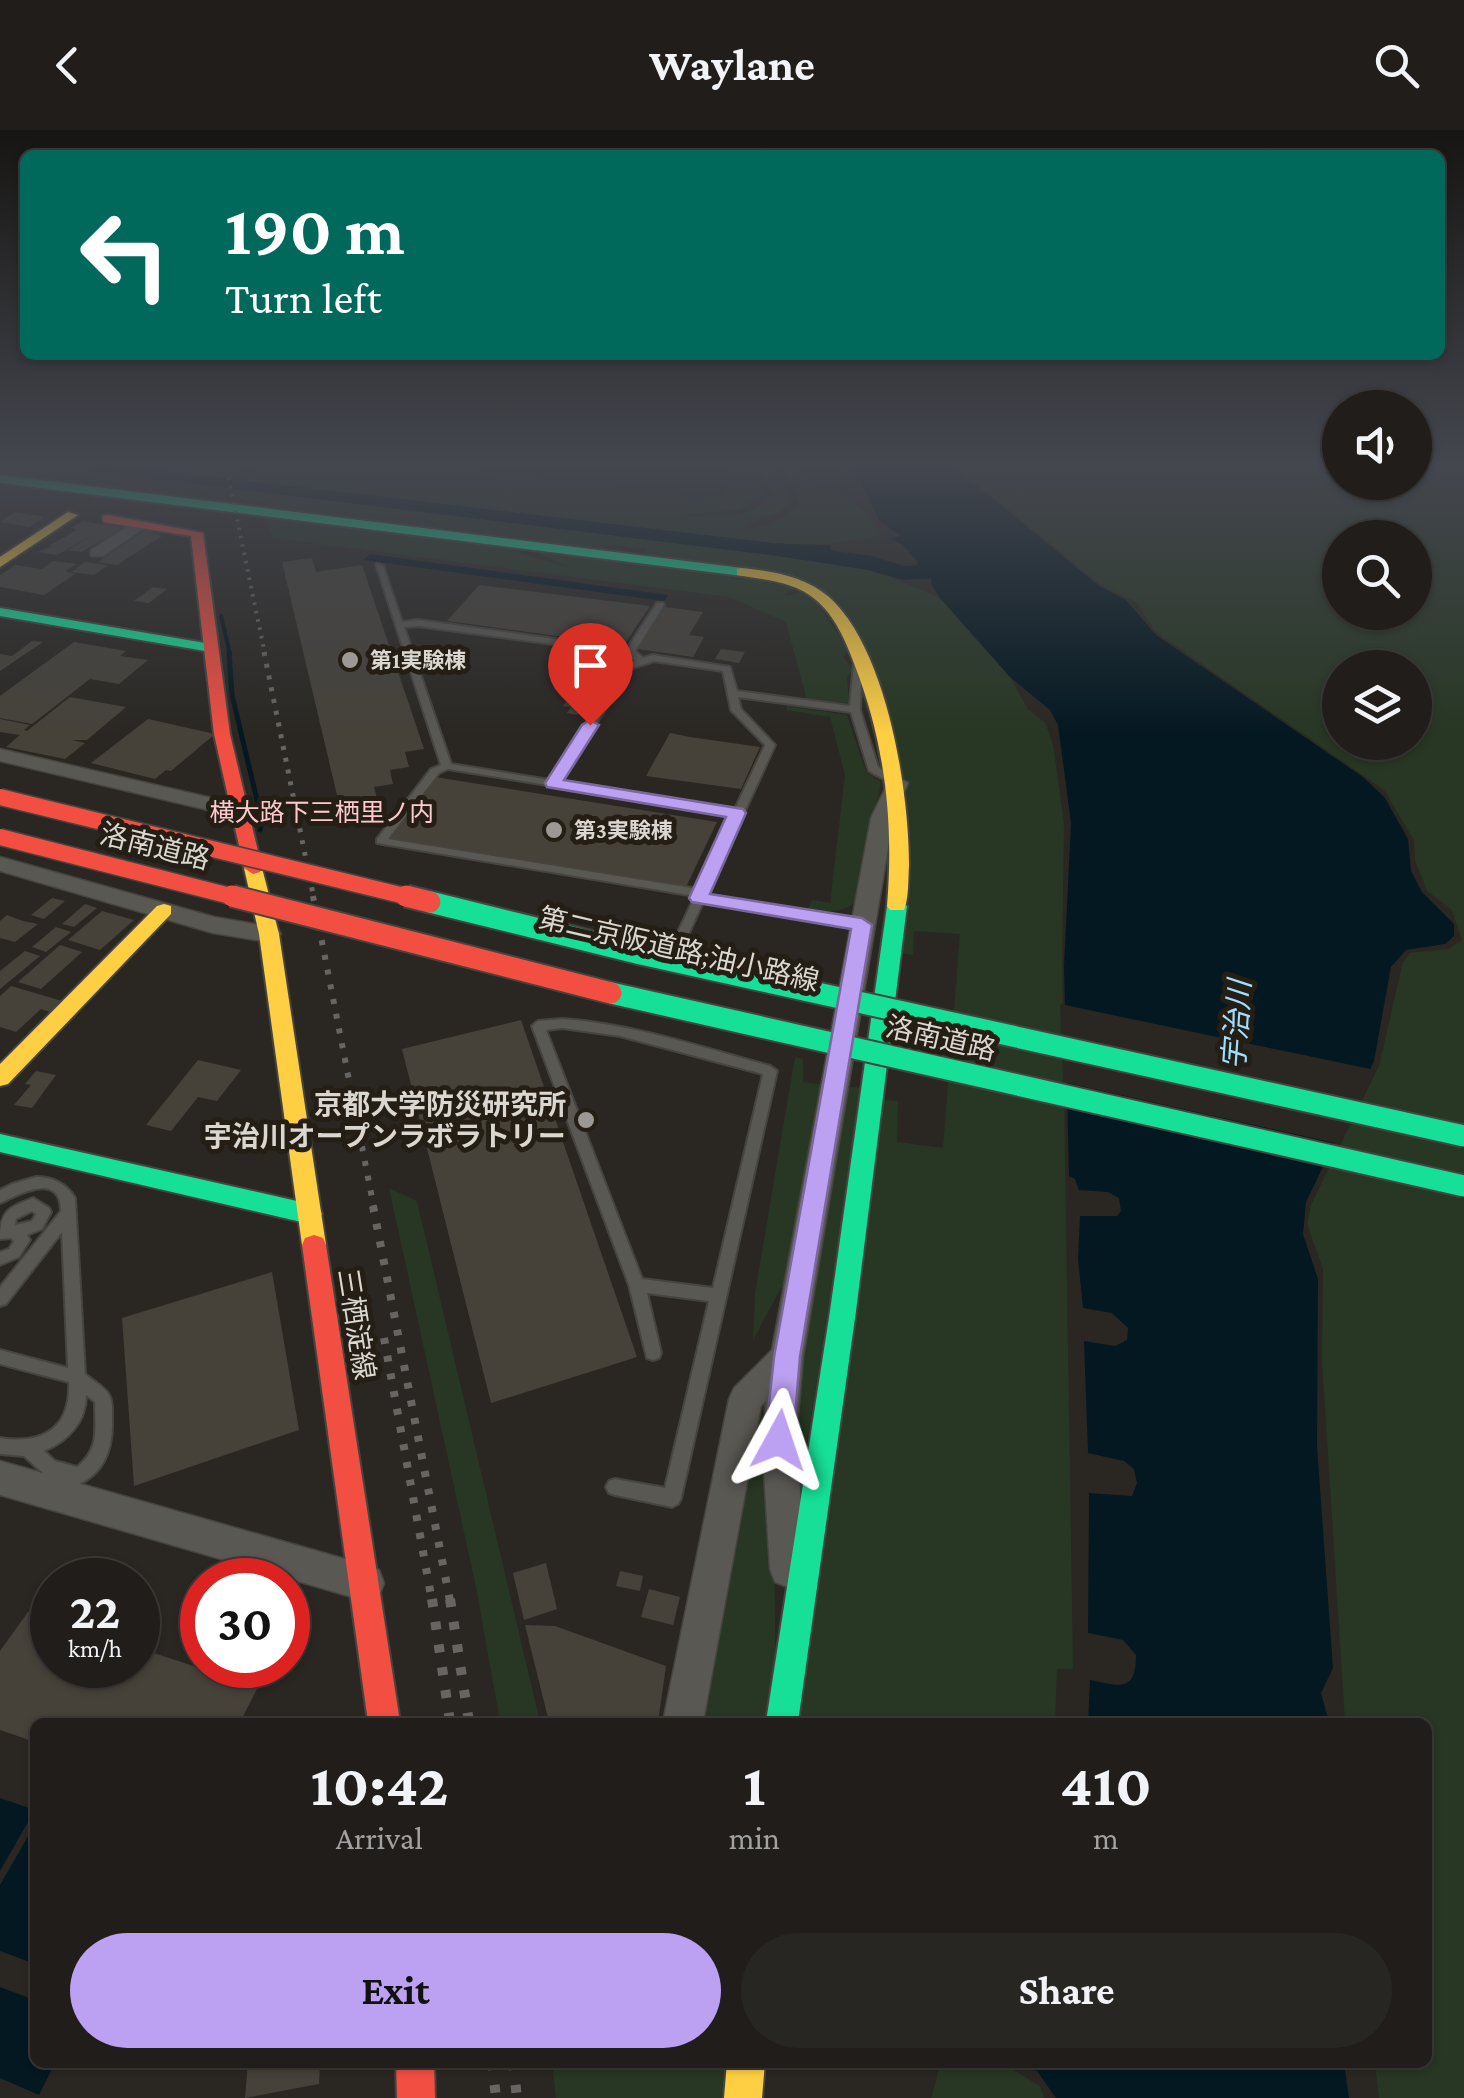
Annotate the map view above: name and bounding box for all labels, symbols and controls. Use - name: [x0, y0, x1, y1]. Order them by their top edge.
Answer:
- icon: back: [40, 38, 95, 93]
- icon: search: [1369, 38, 1424, 93]
- text: Waylane: [649, 40, 815, 90]
- icon: left: [60, 190, 190, 320]
- text: 190 m: [225, 191, 405, 269]
- text: Turn left: [225, 273, 382, 323]
- map controls: [1322, 390, 1432, 760]
- button: sound: [1322, 390, 1432, 500]
- button: search: [1322, 520, 1432, 630]
- pin: [548, 623, 633, 726]
- icon: arrive: [563, 638, 618, 693]
- place label: 第1実験棟: [370, 648, 466, 673]
- marker: 第1実験棟: [339, 649, 361, 671]
- button: layers: [1322, 650, 1432, 760]
- district label: 横大路下三栖里ノ内: [209, 799, 435, 826]
- street label: 洛南道路: [97, 818, 213, 875]
- place label: 第3実験棟: [574, 818, 673, 843]
- marker: 第3実験棟: [543, 819, 565, 841]
- street label: 第二京阪道路;油小路線: [536, 902, 822, 997]
- water label: 宇治川: [1217, 976, 1256, 1071]
- street label: 洛南道路: [883, 1011, 999, 1066]
- place label: 京都大学防災研究所 宇治川オープンラボラトリー: [204, 1089, 566, 1152]
- marker: 京都大学防災研究所 宇治川オープンラボラトリー: [575, 1109, 597, 1131]
- street label: 三栖淀線: [332, 1266, 381, 1382]
- position arrow: [727, 1388, 831, 1492]
- speed limit sign: 30: [180, 1558, 310, 1688]
- text: 22: [70, 1583, 120, 1639]
- text: km/h: [68, 1635, 122, 1662]
- text: 10:42: [310, 1751, 448, 1818]
- text: 1: [743, 1751, 766, 1818]
- text: 410: [1060, 1751, 1152, 1818]
- text: Arrival: [336, 1820, 423, 1856]
- text: min: [729, 1820, 780, 1856]
- text: m: [1093, 1820, 1119, 1856]
- button: Exit: [70, 1933, 721, 2048]
- button: Share: [741, 1933, 1392, 2048]

